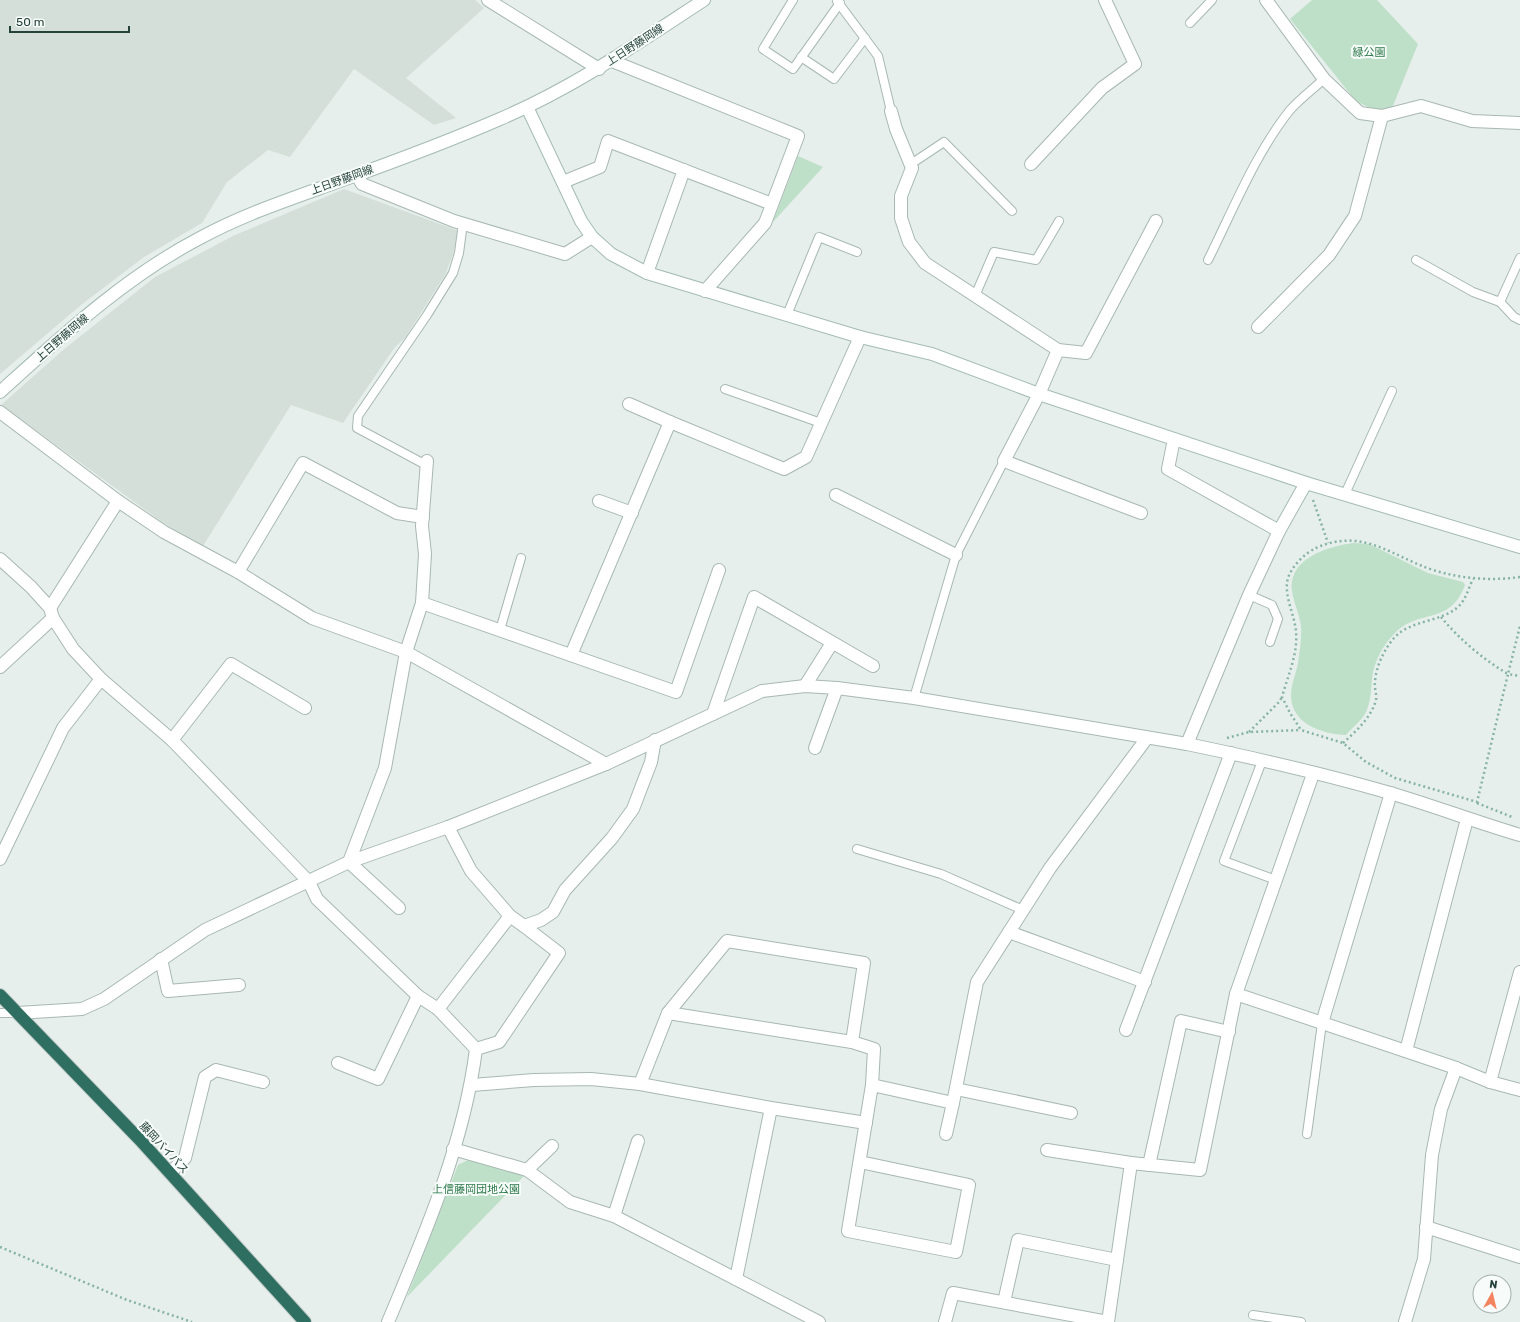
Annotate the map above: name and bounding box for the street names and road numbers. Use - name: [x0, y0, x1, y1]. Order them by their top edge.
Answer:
- street label: 上日野藤岡線: [604, 22, 666, 68]
- street label: 上日野藤岡線: [309, 163, 375, 197]
- street label: 上日野藤岡線: [33, 311, 91, 365]
- street label: 藤岡バイパス: [137, 1120, 191, 1176]

